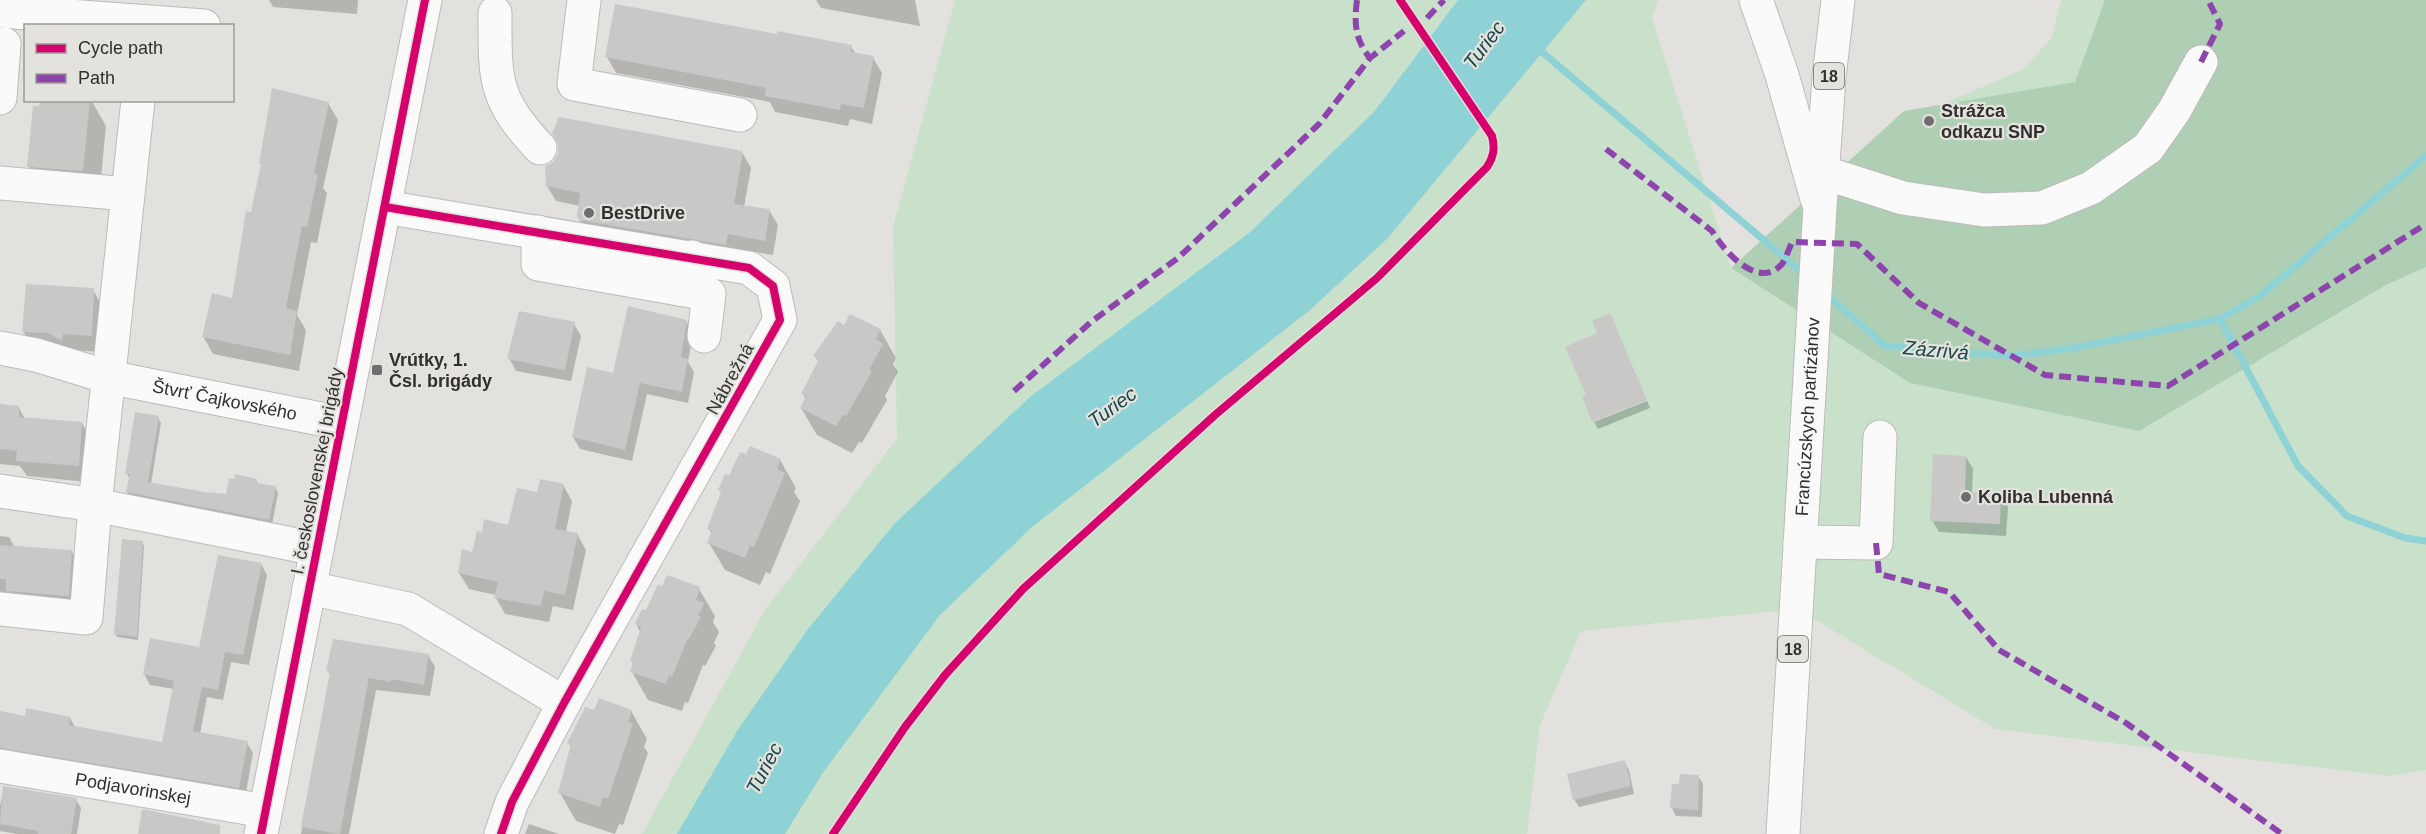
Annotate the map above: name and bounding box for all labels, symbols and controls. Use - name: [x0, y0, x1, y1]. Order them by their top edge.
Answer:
- water label: Turiec: [1459, 17, 1509, 73]
- legend: [24, 24, 234, 102]
- text: Cycle path: [78, 38, 163, 58]
- road number: 18: [1814, 63, 1844, 89]
- text: Path: [78, 68, 115, 88]
- place label: Strážca odkazu SNP: [1941, 101, 2045, 142]
- marker: Strážca odkazu SNP: [1922, 114, 1936, 128]
- place label: BestDrive: [601, 203, 685, 223]
- marker: BestDrive: [582, 206, 596, 220]
- street label: Francúzskych partizánov: [1792, 317, 1823, 517]
- water label: Zázrivá: [1901, 336, 1970, 364]
- street label: Nábrežná: [702, 339, 758, 418]
- place label: Vrútky, 1. Čsl. brigády: [389, 350, 492, 391]
- marker: Vrútky, 1. Čsl. brigády: [370, 363, 384, 377]
- street label: I. československej brigády: [287, 366, 347, 576]
- street label: Štvrť Čajkovského: [151, 375, 299, 424]
- water label: Turiec: [1084, 382, 1140, 432]
- place label: Koliba Lubenná: [1978, 487, 2114, 507]
- marker: Koliba Lubenná: [1959, 490, 1973, 504]
- road number: 18: [1778, 636, 1808, 662]
- water label: Turiec: [742, 739, 786, 797]
- street label: Podjavorinskej: [74, 769, 192, 808]

